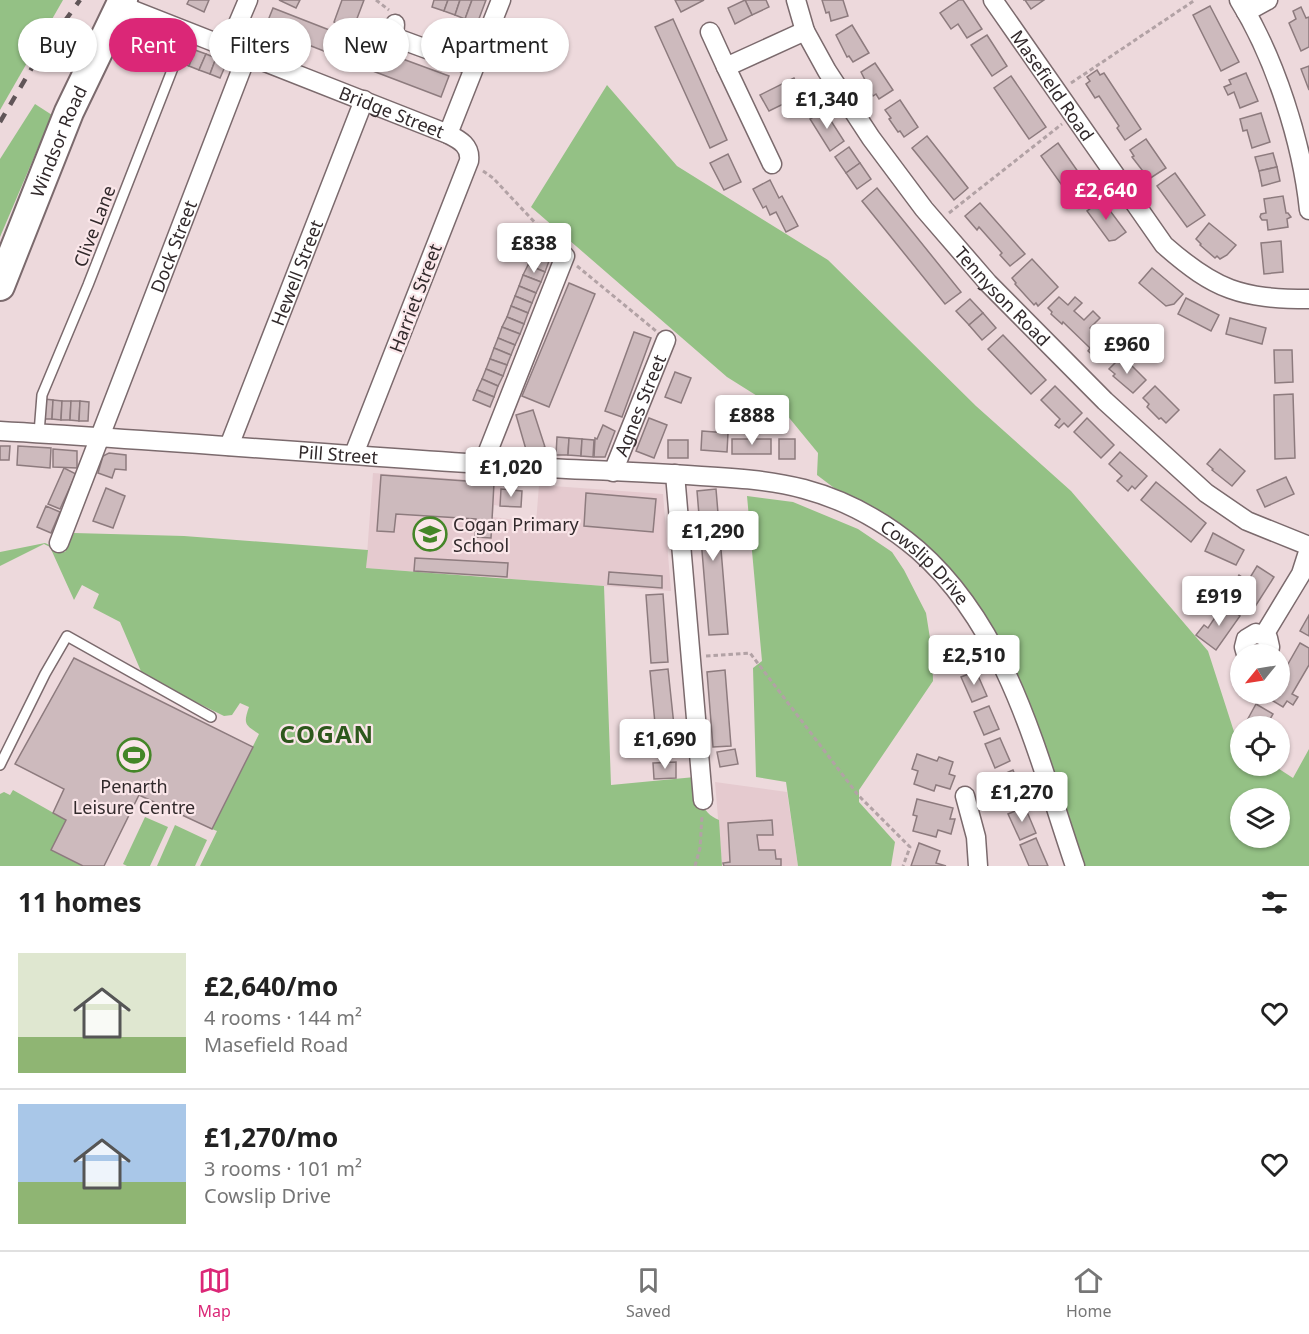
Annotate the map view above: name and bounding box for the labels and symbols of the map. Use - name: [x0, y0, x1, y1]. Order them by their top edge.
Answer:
- street label: Masefield Road: [1006, 25, 1100, 145]
- pin: £1,340: [778, 79, 876, 130]
- street label: Bridge Street: [336, 80, 448, 144]
- street label: Windsor Road: [25, 81, 92, 201]
- pin: £2,640: [1057, 170, 1155, 221]
- street label: Clive Lane: [67, 182, 121, 270]
- street label: Dock Street: [145, 196, 202, 296]
- street label: Hewell Street: [265, 216, 328, 329]
- pin: £838: [498, 223, 570, 274]
- street label: Harriet Street: [383, 240, 447, 356]
- street label: Tennyson Road: [949, 241, 1056, 351]
- pin: £960: [1091, 324, 1163, 375]
- street label: Agnes Street: [609, 350, 671, 460]
- pin: £888: [716, 395, 788, 446]
- street label: Pill Street: [298, 439, 379, 469]
- pin: £1,020: [462, 447, 560, 498]
- pin: £1,290: [664, 511, 762, 562]
- place label: Cogan Primary School: [453, 512, 580, 557]
- street label: Cowslip Drive: [876, 514, 975, 609]
- school or university icon: Cogan Primary School: [412, 516, 448, 552]
- pin: £919: [1183, 576, 1255, 627]
- pin: £2,510: [925, 635, 1023, 686]
- north arrow: [1230, 644, 1290, 704]
- district label: COGAN: [280, 717, 374, 750]
- pin: £1,690: [616, 719, 714, 770]
- sports icon: Penarth Leisure Centre: [116, 737, 152, 773]
- pin: £1,270: [973, 772, 1071, 823]
- place label: Penarth Leisure Centre: [73, 774, 195, 819]

